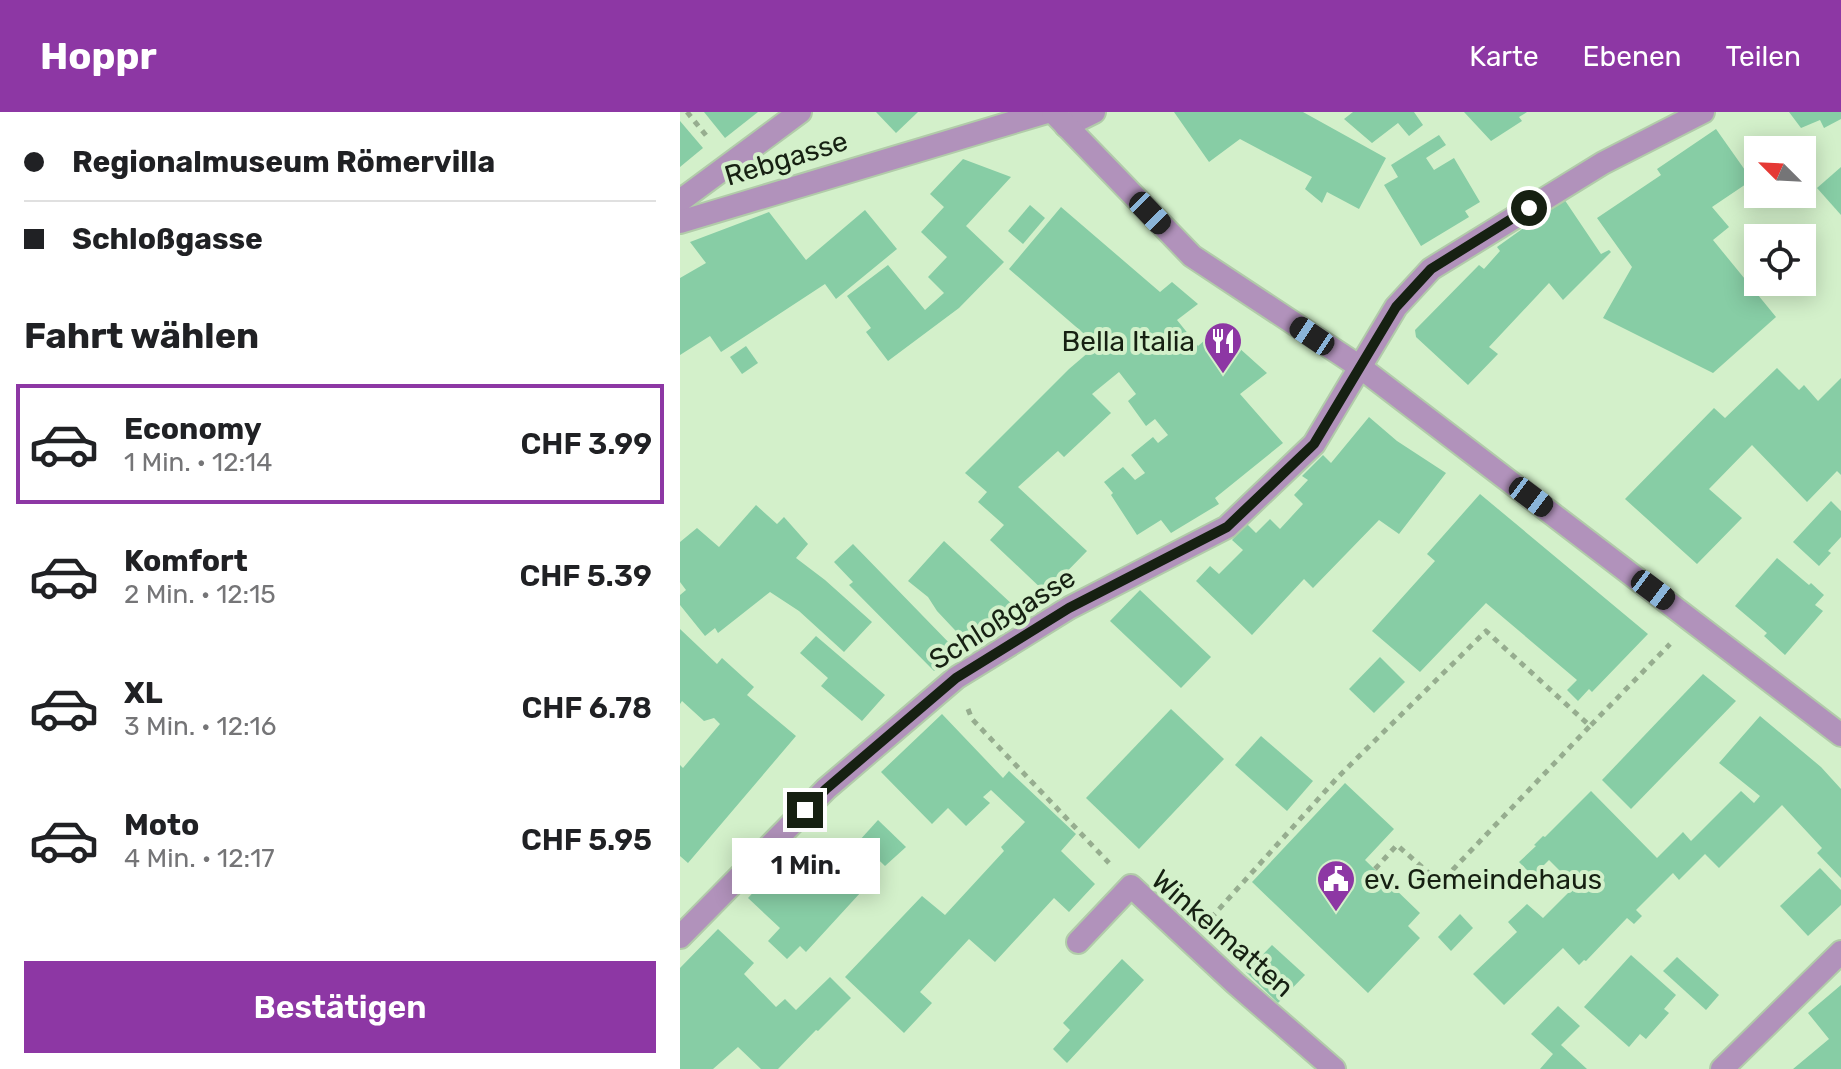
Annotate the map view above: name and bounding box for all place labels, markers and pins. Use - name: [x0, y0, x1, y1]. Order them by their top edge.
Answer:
- restaurant icon: Bella Italia: [1202, 320, 1244, 375]
- place label: Bella Italia: [1062, 325, 1195, 358]
- public building icon: ev. Gemeindehaus: [1315, 858, 1357, 913]
- place label: ev. Gemeindehaus: [1364, 863, 1602, 896]

